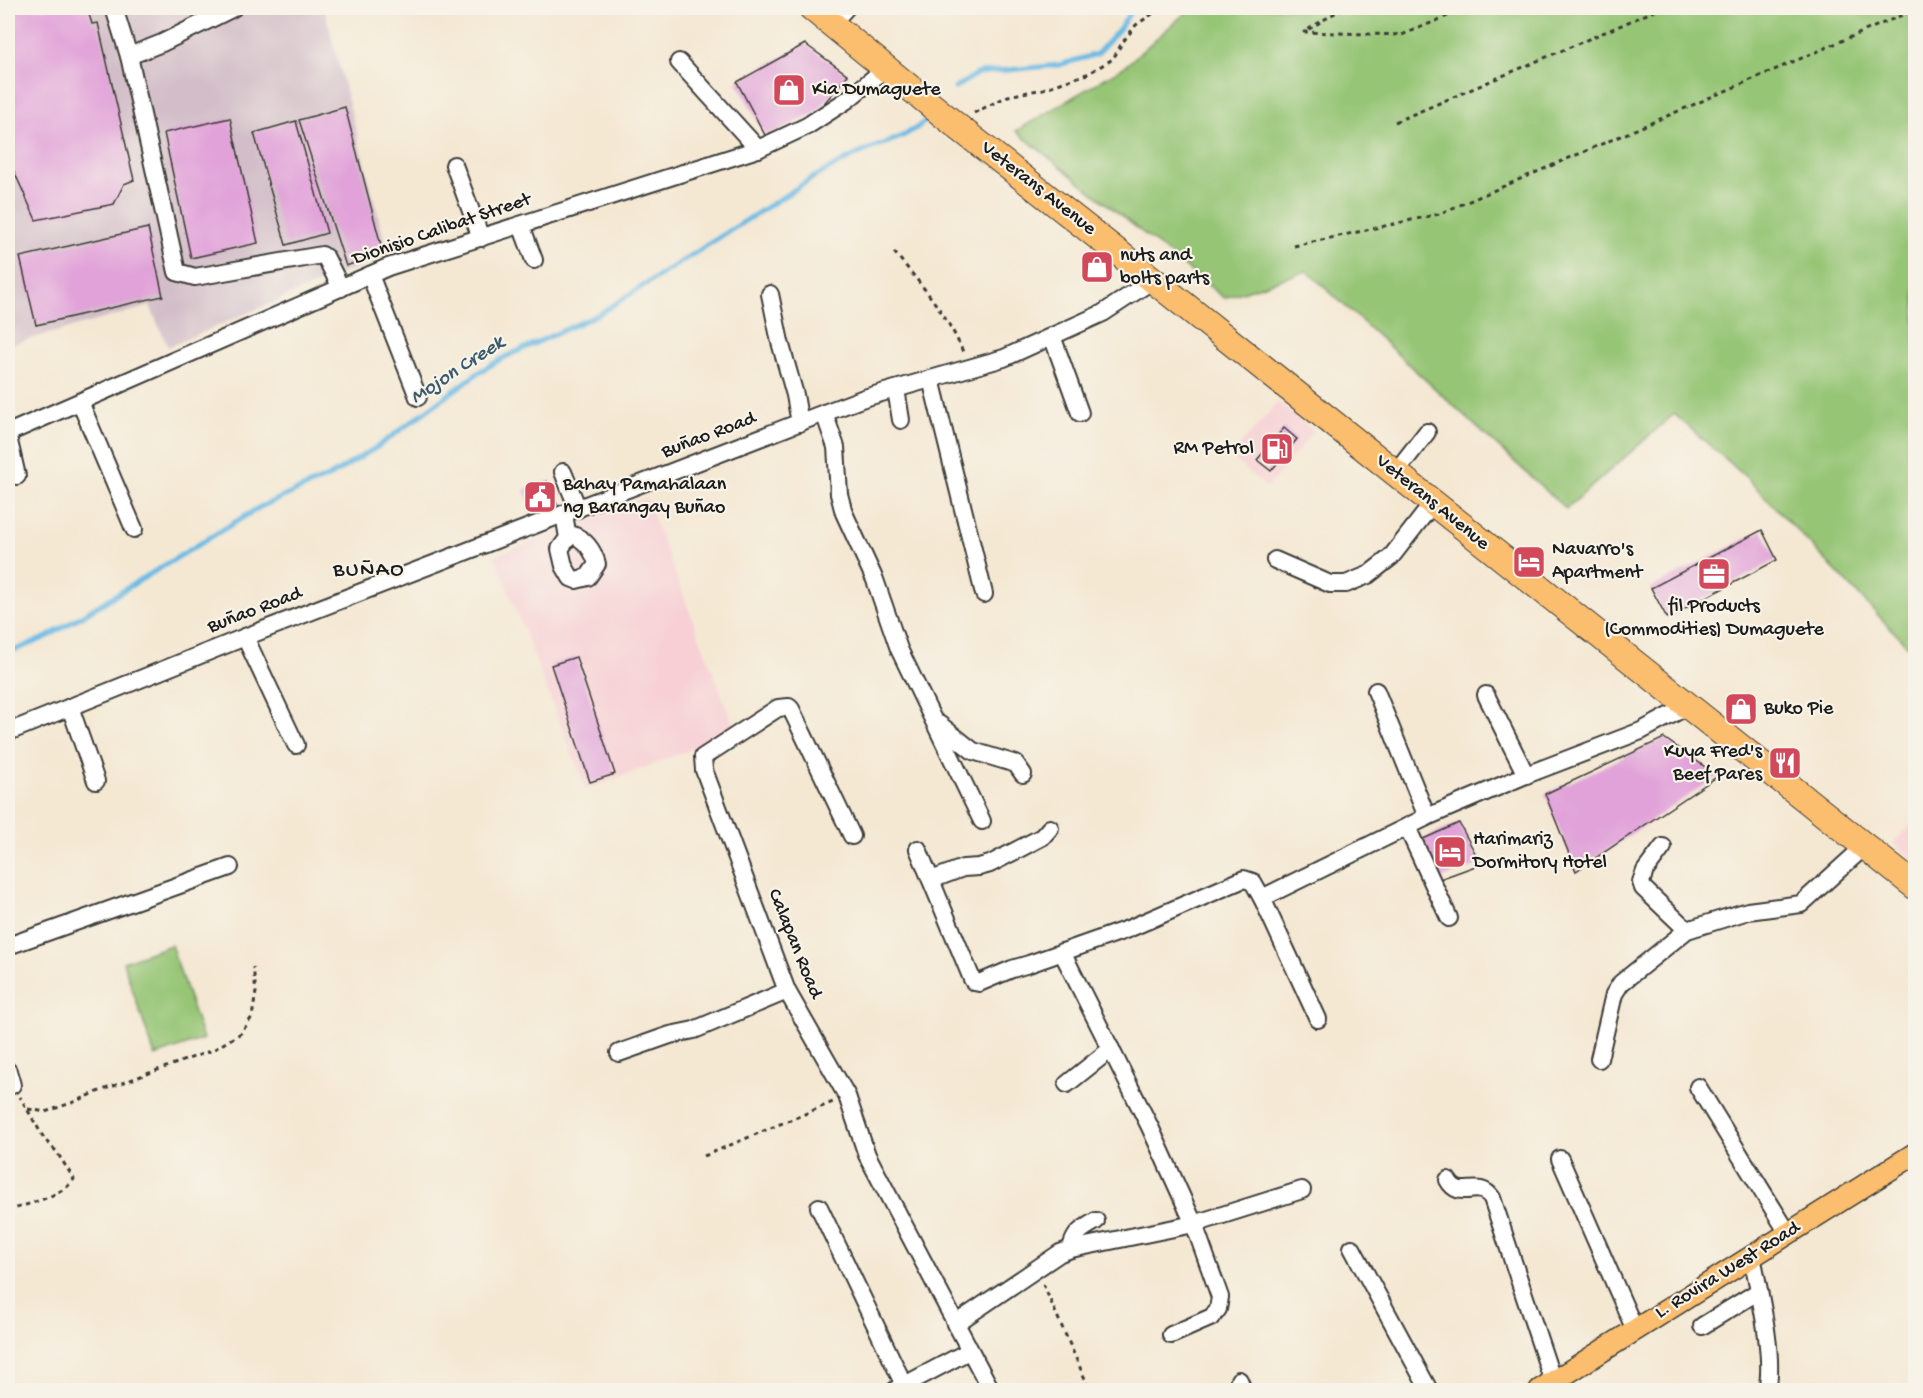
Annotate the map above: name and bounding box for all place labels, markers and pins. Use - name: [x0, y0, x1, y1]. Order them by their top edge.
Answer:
- shop icon: Kia Dumaguete: [771, 72, 807, 108]
- place label: Kia Dumaguete: [812, 79, 941, 102]
- place label: nuts and bolts parts: [1120, 245, 1210, 291]
- shop icon: nuts and bolts parts: [1079, 249, 1115, 285]
- fuel station icon: RM Petrol: [1259, 431, 1295, 467]
- place label: RM Petrol: [1174, 438, 1254, 461]
- place label: Bahay Pamahalaan ng Barangay Buñao: [562, 474, 727, 520]
- public building icon: Bahay Pamahalaan ng Barangay Buñao: [522, 479, 558, 515]
- place label: Navarro's Apartment: [1552, 539, 1644, 585]
- hotel icon: Navarro's Apartment: [1511, 544, 1547, 580]
- office icon: fil Products (Commodities) Dumaguete: [1696, 556, 1732, 592]
- place label: fil Products (Commodities) Dumaguete: [1604, 596, 1824, 642]
- shop icon: Buko Pie: [1723, 691, 1759, 727]
- place label: Buko Pie: [1763, 698, 1834, 721]
- place label: Kuya Fred's Beef Pares: [1664, 741, 1763, 787]
- restaurant icon: Kuya Fred's Beef Pares: [1767, 745, 1803, 781]
- place label: Harimariz Dormitory Hotel: [1471, 829, 1607, 875]
- hotel icon: Harimariz Dormitory Hotel: [1432, 834, 1468, 870]

